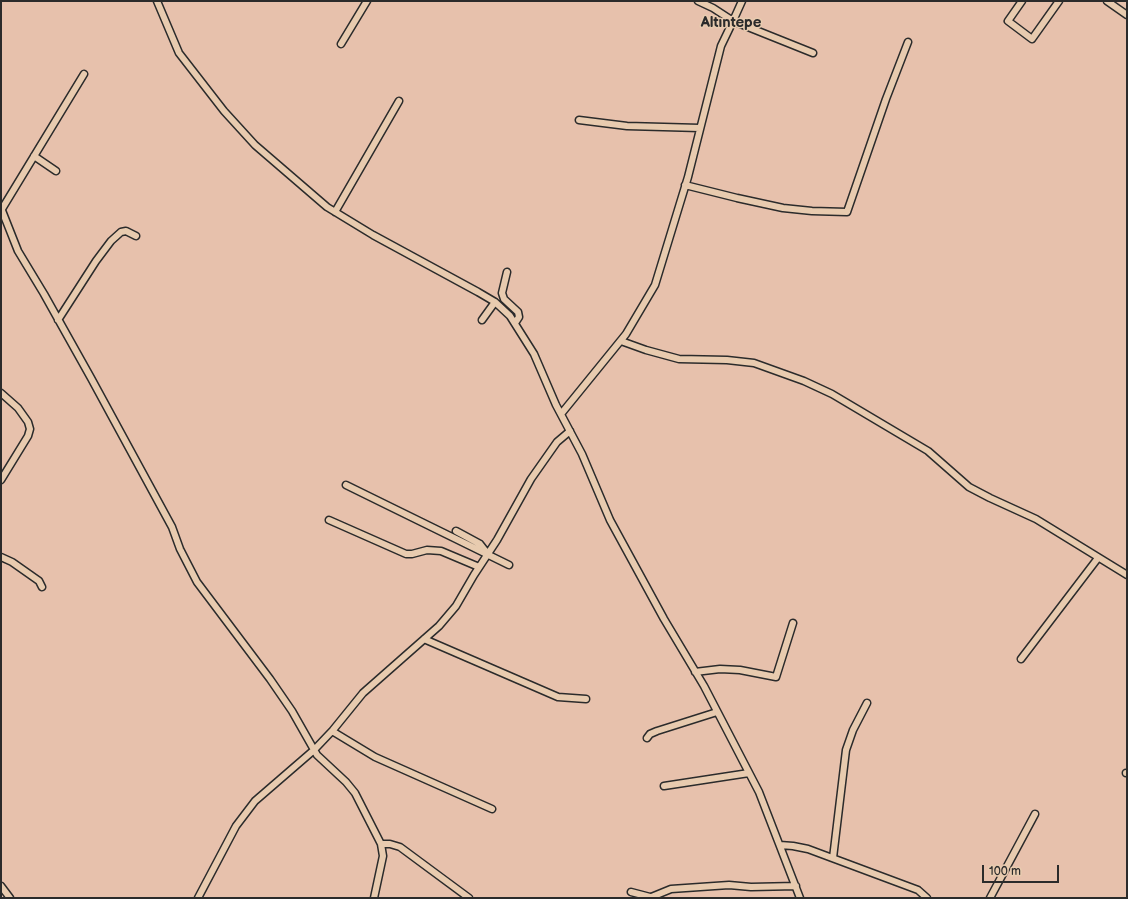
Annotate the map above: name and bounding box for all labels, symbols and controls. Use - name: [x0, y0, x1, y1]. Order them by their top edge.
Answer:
- district label: Altıntepe: [701, 14, 761, 32]
- scale bar: [984, 857, 1061, 883]
- text: 100 m: [989, 864, 1021, 879]

